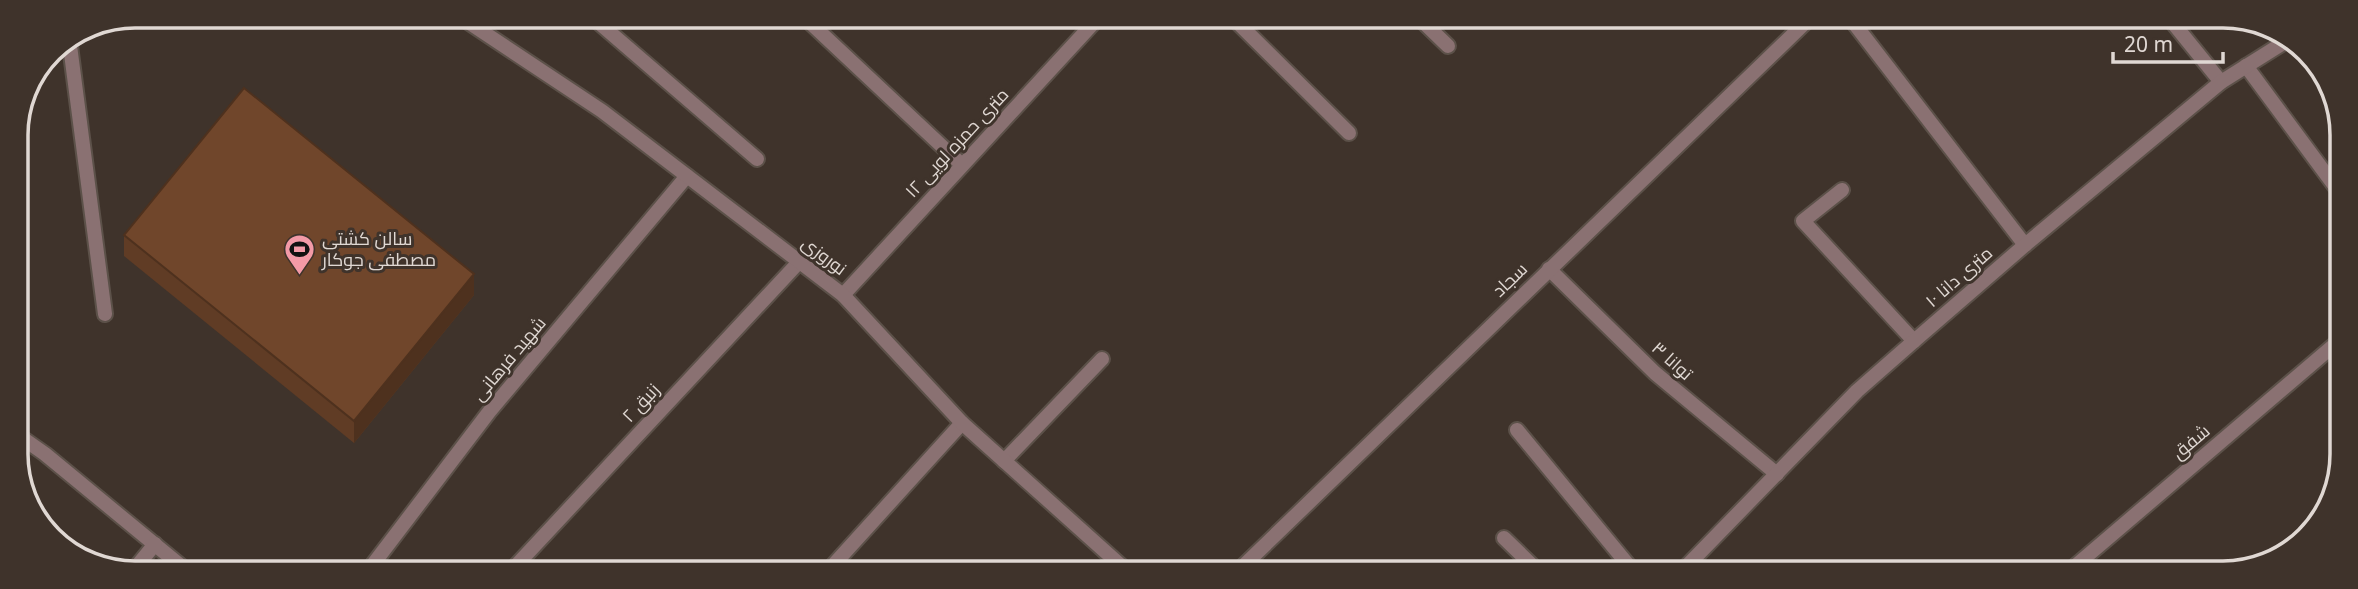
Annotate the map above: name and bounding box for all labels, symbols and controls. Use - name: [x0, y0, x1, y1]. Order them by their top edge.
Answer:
- scale bar: [2113, 21, 2223, 65]
- text: 20 m: [2124, 30, 2173, 58]
- street label: ۱۲ متری حمزه لویی: [899, 82, 1013, 202]
- place label: سالن کشتی مصطفی جوکار: [321, 226, 436, 271]
- street label: نوروزی: [797, 230, 852, 280]
- sports icon: سالن کشتی مصطفی جوکار: [282, 232, 316, 276]
- street label: ۱۰ متری دانا: [1920, 240, 1997, 312]
- street label: سجاد: [1487, 257, 1532, 302]
- street label: شهید فرهانی: [466, 311, 551, 406]
- street label: توانا ۳: [1647, 336, 1698, 385]
- street label: زنبق ۲: [616, 378, 665, 428]
- street label: شفق: [2166, 418, 2215, 465]

